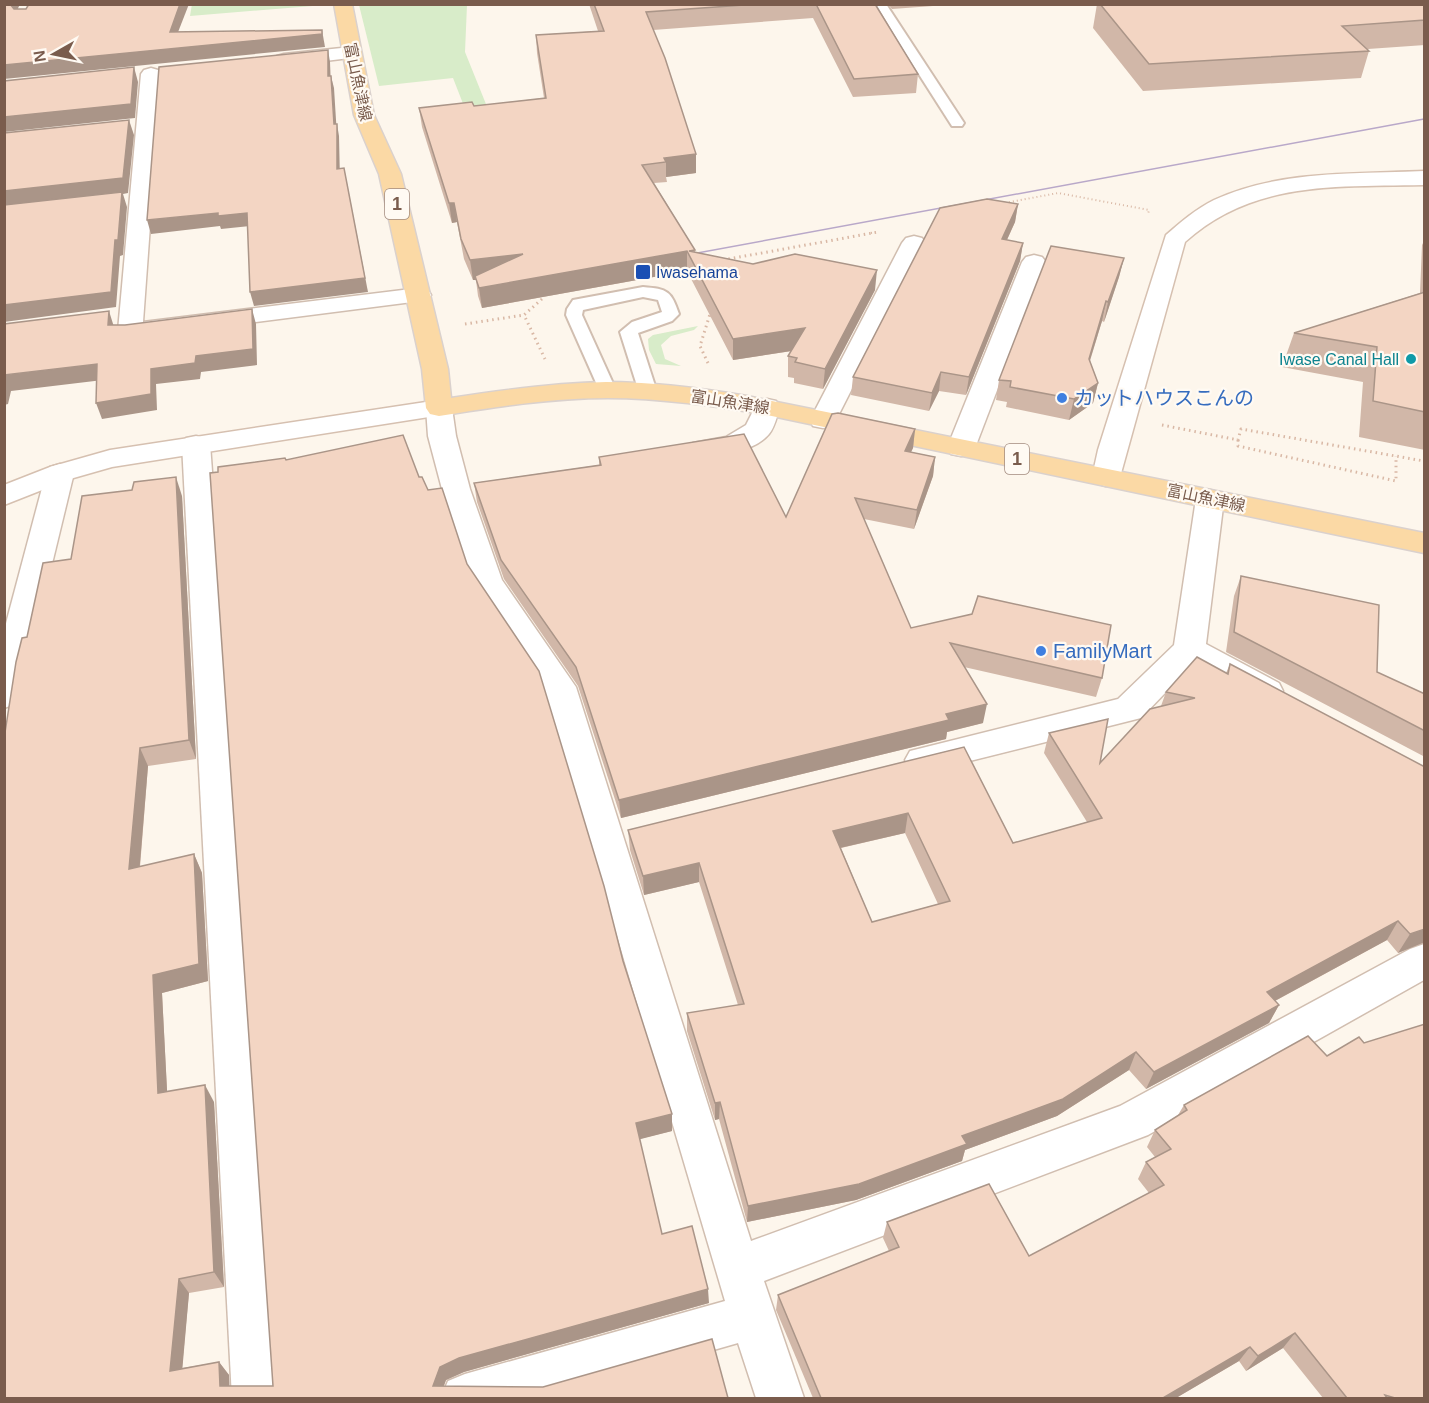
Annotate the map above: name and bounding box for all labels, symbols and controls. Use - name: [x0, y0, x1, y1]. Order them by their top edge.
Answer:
- north arrow: [24, 24, 84, 84]
- street label: 富山魚津線: [341, 41, 376, 123]
- text: N: [30, 49, 49, 63]
- road number: 1: [385, 189, 409, 219]
- marker: Iwasehama: [634, 263, 652, 281]
- place label: Iwasehama: [656, 264, 738, 281]
- place label: Iwase Canal Hall: [1279, 351, 1399, 368]
- marker: Iwase Canal Hall: [1404, 352, 1418, 366]
- street label: 富山魚津線: [689, 386, 771, 417]
- place label: カットハウスこんの: [1074, 387, 1254, 409]
- marker: カットハウスこんの: [1055, 391, 1069, 405]
- road number: 1: [1005, 444, 1029, 474]
- street label: 富山魚津線: [1165, 480, 1247, 515]
- place label: FamilyMart: [1053, 640, 1152, 662]
- marker: FamilyMart: [1034, 644, 1048, 658]

